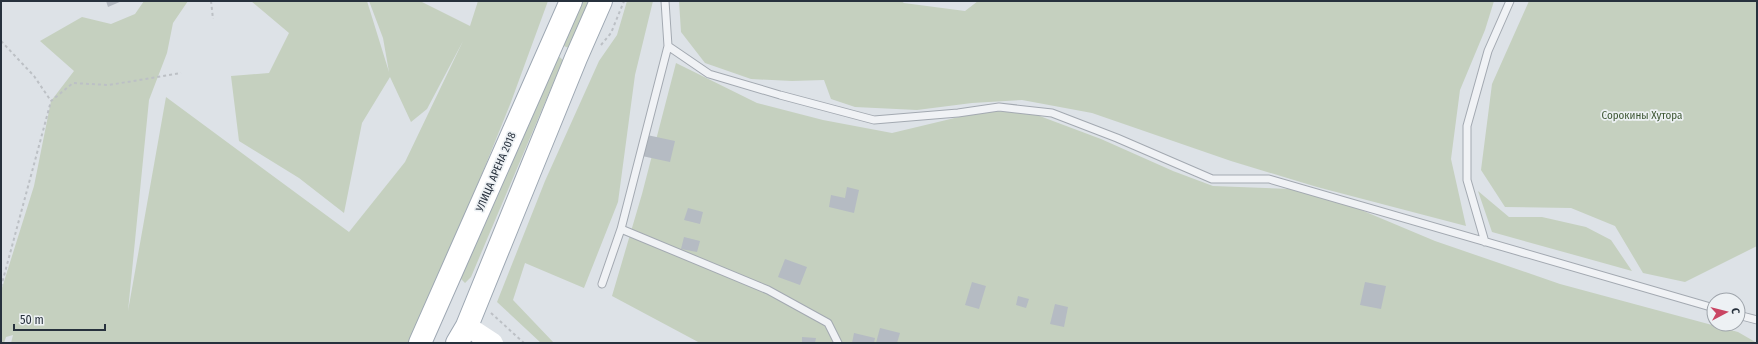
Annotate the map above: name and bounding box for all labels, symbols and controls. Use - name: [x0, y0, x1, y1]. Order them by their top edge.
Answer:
- park label: Сорокины Хутора: [1602, 109, 1682, 122]
- street label: УЛИЦА АРЕНА 2018: [473, 130, 519, 215]
- north arrow: [1706, 292, 1746, 332]
- scale bar: [14, 306, 105, 332]
- text: С: [1729, 307, 1742, 315]
- text: 50 m: [20, 313, 44, 327]

